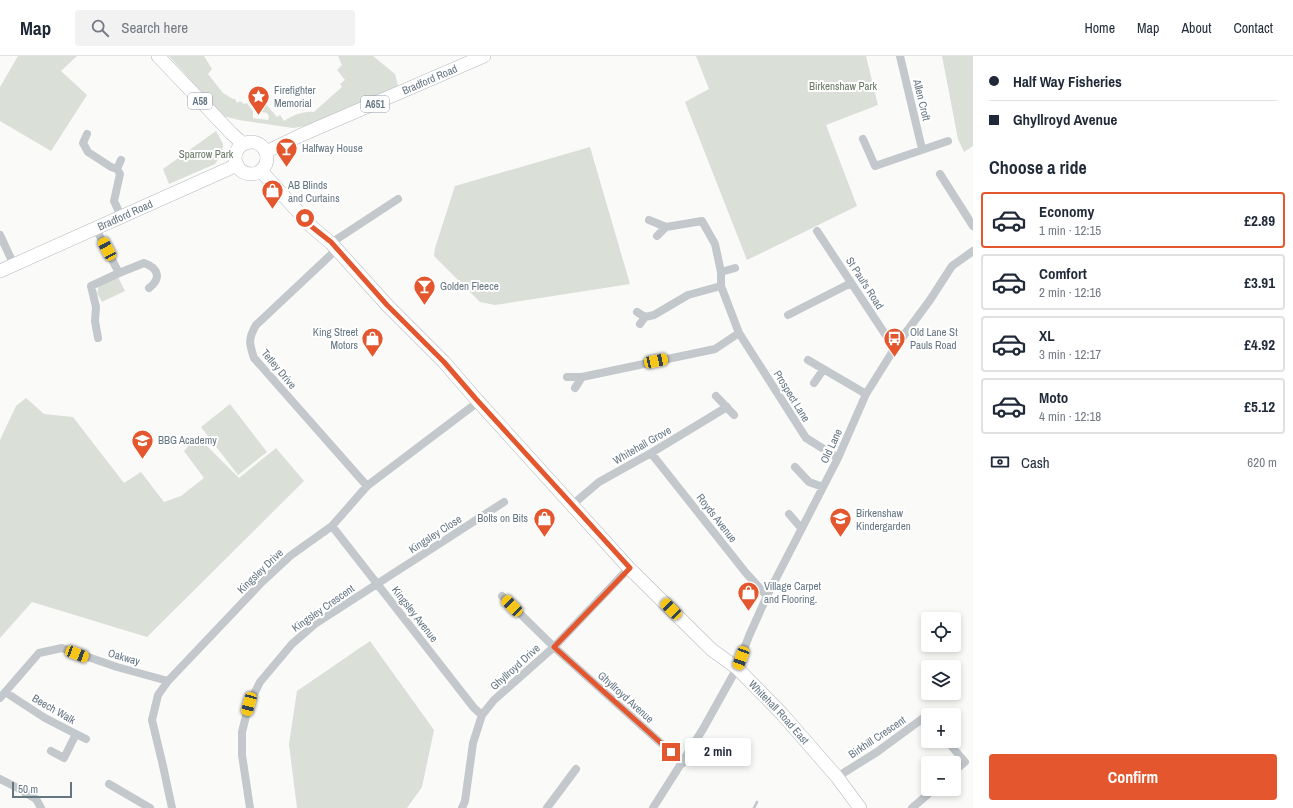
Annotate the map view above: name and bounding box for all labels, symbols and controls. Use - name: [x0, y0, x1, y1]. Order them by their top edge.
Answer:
- search box: [75, 10, 355, 46]
- text: Map: [20, 15, 51, 41]
- icon: search: [89, 17, 111, 39]
- text: Search here: [121, 17, 188, 38]
- text: Home: [1084, 19, 1115, 37]
- text: Map: [1137, 19, 1159, 37]
- text: About: [1181, 19, 1211, 37]
- text: Contact: [1233, 19, 1273, 37]
- street label: Bradford Road: [400, 61, 459, 98]
- text: Half Way Fisheries: [1013, 71, 1122, 92]
- street label: Allen Croft: [910, 77, 934, 123]
- park label: Birkenshaw Park: [809, 79, 878, 93]
- place icon: Firefighter Memorial: [245, 83, 271, 116]
- place label: Firefighter Memorial: [274, 83, 316, 110]
- road number: A58: [188, 93, 212, 109]
- road number: A651: [361, 96, 389, 112]
- text: Ghyllroyd Avenue: [1013, 109, 1117, 130]
- bar icon: Halfway House: [273, 135, 299, 168]
- place label: Halfway House: [302, 141, 363, 155]
- park label: Sparrow Park: [179, 147, 234, 161]
- text: Choose a ride: [989, 155, 1087, 180]
- shop icon: AB Blinds and Curtains: [259, 178, 285, 211]
- place label: AB Blinds and Curtains: [287, 178, 340, 205]
- street label: Bradford Road: [95, 197, 155, 233]
- text: Economy: [1039, 201, 1094, 222]
- icon: car: [991, 202, 1027, 238]
- route start: [296, 209, 314, 227]
- text: £2.89: [1244, 210, 1275, 231]
- text: 1 min · 12:15: [1039, 222, 1101, 239]
- car: [96, 236, 118, 262]
- street label: St Paul's Road: [843, 254, 887, 312]
- text: Comfort: [1039, 263, 1087, 284]
- icon: car: [991, 264, 1027, 300]
- text: £3.91: [1244, 272, 1275, 293]
- bar icon: Golden Fleece: [412, 273, 438, 306]
- place label: Golden Fleece: [440, 279, 499, 293]
- text: 2 min · 12:16: [1039, 284, 1101, 301]
- place label: King Street Motors: [313, 325, 358, 352]
- shop icon: King Street Motors: [360, 325, 386, 358]
- bus stop icon: Old Lane St Pauls Road: [882, 325, 908, 358]
- place label: Old Lane St Pauls Road: [910, 325, 958, 352]
- text: XL: [1039, 325, 1055, 346]
- icon: car: [991, 326, 1027, 362]
- text: £4.92: [1244, 334, 1275, 355]
- street label: Tetley Drive: [258, 346, 300, 392]
- text: 3 min · 12:17: [1039, 346, 1101, 363]
- car: [643, 353, 669, 369]
- street label: Prospect Lane: [771, 368, 813, 424]
- text: Moto: [1039, 387, 1068, 408]
- icon: car: [991, 388, 1027, 424]
- text: £5.12: [1244, 396, 1275, 417]
- text: 4 min · 12:18: [1039, 408, 1101, 425]
- street label: Whitehall Grove: [610, 423, 674, 467]
- street label: Old Lane: [817, 426, 845, 466]
- school or university icon: BBG Academy: [130, 427, 156, 460]
- place label: BBG Academy: [158, 433, 217, 447]
- icon: cash: [989, 451, 1011, 473]
- text: Cash: [1021, 452, 1050, 473]
- text: 620 m: [1247, 454, 1277, 471]
- street label: Royds Avenue: [694, 491, 740, 545]
- shop icon: Bolts on Bits: [531, 505, 557, 538]
- school or university icon: Birkenshaw Kindergarden: [827, 506, 853, 539]
- place label: Birkenshaw Kindergarden: [856, 506, 911, 533]
- place label: Bolts on Bits: [477, 511, 528, 525]
- street label: Kingsley Close: [406, 512, 464, 556]
- street label: Kingsley Drive: [234, 546, 286, 596]
- shop icon: Village Carpet and Flooring.: [735, 579, 761, 612]
- place label: Village Carpet and Flooring.: [764, 579, 821, 606]
- street label: Kingsley Crescent: [289, 581, 357, 635]
- street label: Kingsley Avenue: [389, 583, 441, 645]
- car: [499, 593, 525, 619]
- car: [658, 596, 684, 622]
- map controls: [921, 612, 961, 796]
- button: locate: [921, 612, 961, 652]
- street label: Ghyllroyd Drive: [487, 641, 543, 693]
- car: [64, 644, 90, 664]
- car: [731, 645, 751, 671]
- street label: Oakway: [106, 646, 142, 668]
- button: layers: [921, 660, 961, 700]
- street label: Ghyllroyd Avenue: [595, 668, 657, 726]
- street label: Whitehall Road East: [746, 677, 812, 747]
- street label: Beech Walk: [30, 691, 79, 727]
- car: [240, 691, 258, 717]
- button: +: [921, 708, 961, 748]
- street label: Birkhill Crescent: [846, 712, 909, 761]
- callout: 2 min: [685, 738, 751, 766]
- route end: [662, 743, 680, 761]
- text: 2 min: [704, 743, 732, 760]
- button: Confirm: [989, 754, 1277, 800]
- button: −: [921, 756, 961, 796]
- scale bar: [12, 780, 72, 799]
- text: 50 m: [18, 782, 38, 796]

